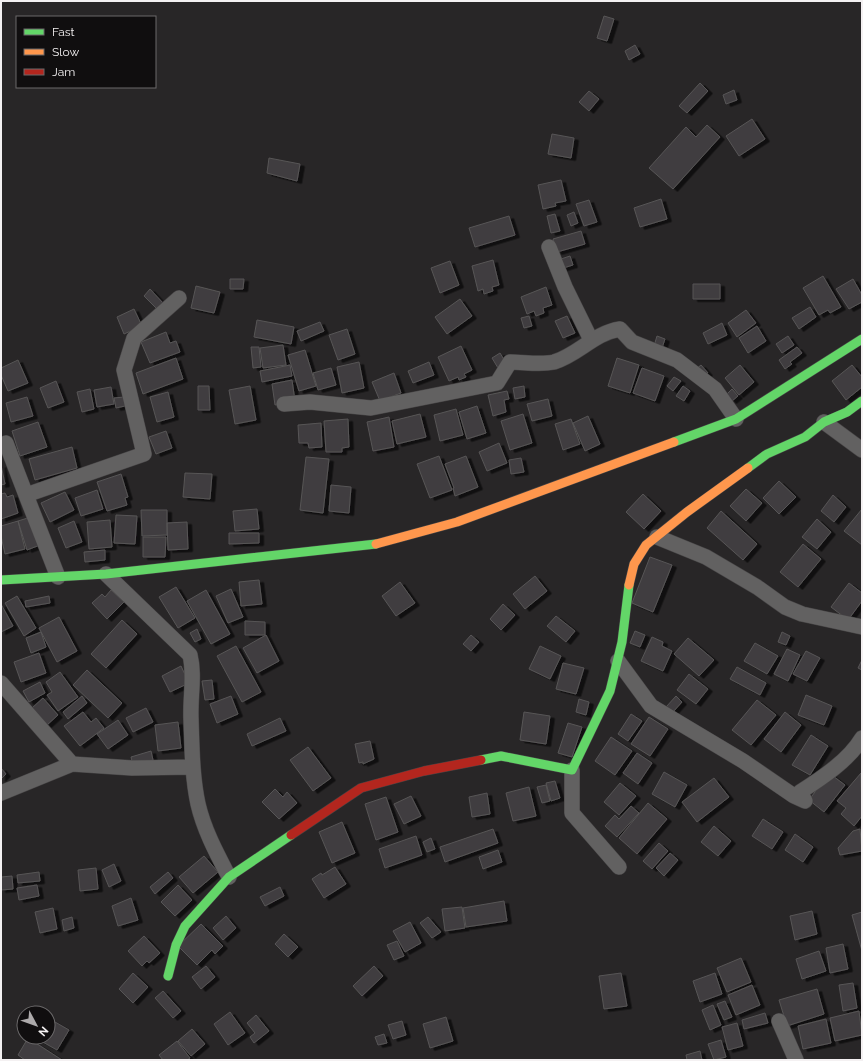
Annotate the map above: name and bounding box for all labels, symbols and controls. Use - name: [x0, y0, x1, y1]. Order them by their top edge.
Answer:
- legend: [16, 16, 156, 88]
- text: Fast: [52, 25, 75, 39]
- text: Slow: [52, 45, 79, 59]
- text: Jam: [52, 65, 75, 79]
- north arrow: [16, 1005, 56, 1045]
- text: N: [36, 1024, 51, 1039]

